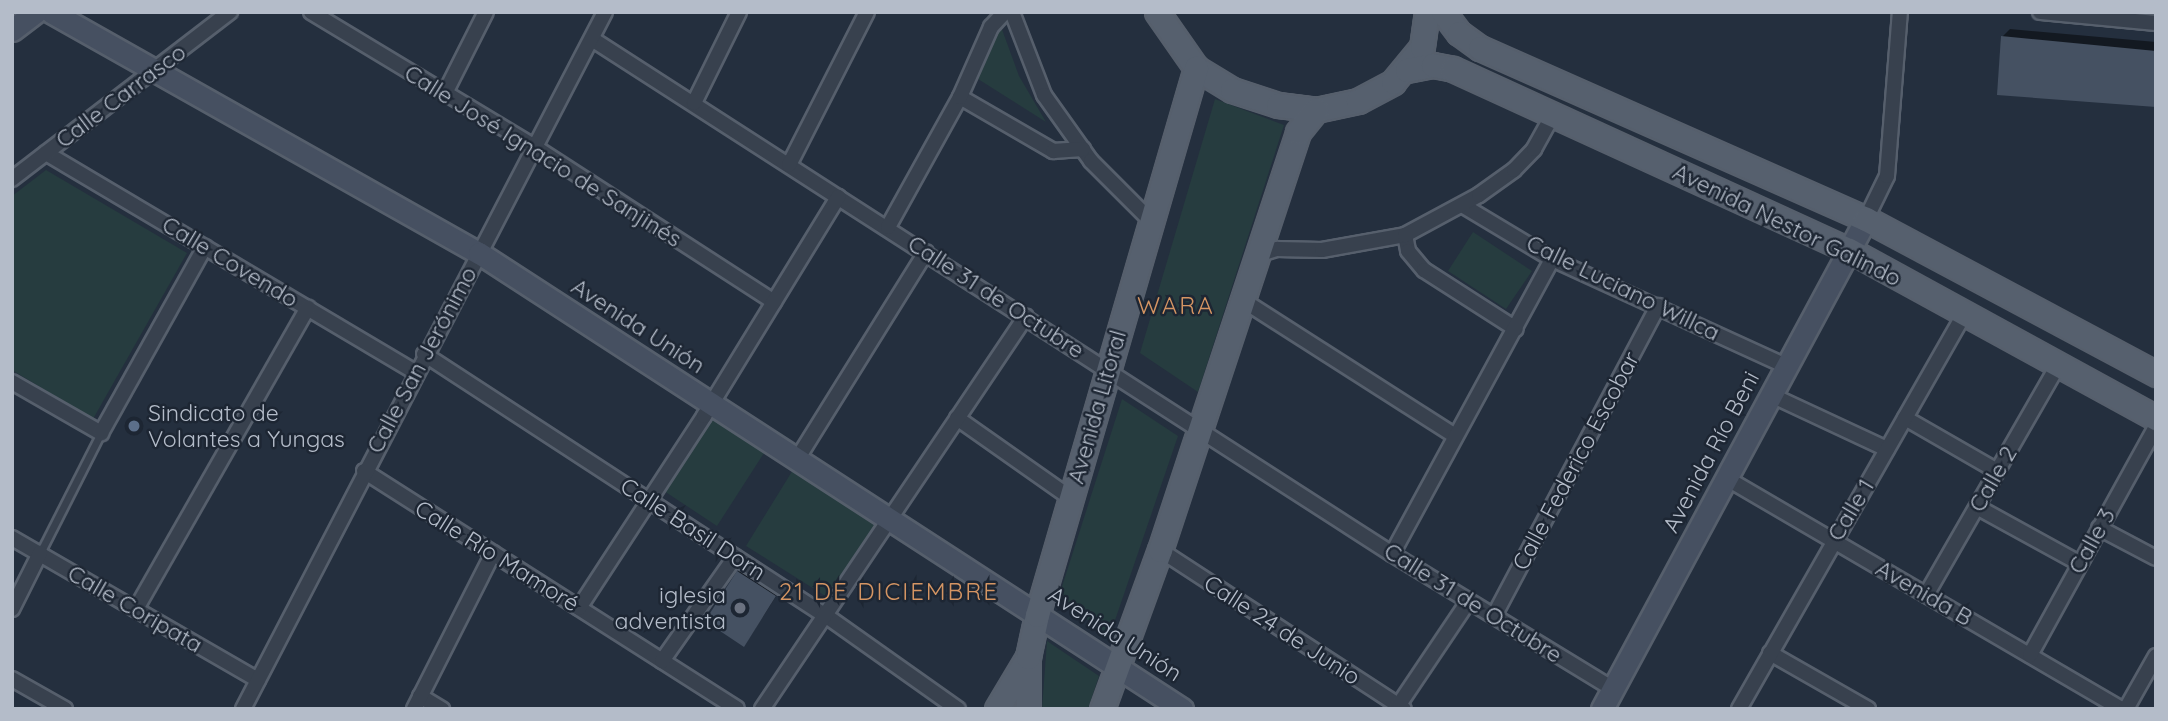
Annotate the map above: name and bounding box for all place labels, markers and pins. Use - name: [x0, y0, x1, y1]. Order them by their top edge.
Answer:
- place label: Sindicato de Volantes a Yungas: [148, 399, 345, 453]
- marker: Sindicato de Volantes a Yungas: [126, 418, 142, 434]
- place label: iglesia adventista: [615, 581, 726, 635]
- marker: iglesia adventista: [732, 600, 748, 616]

